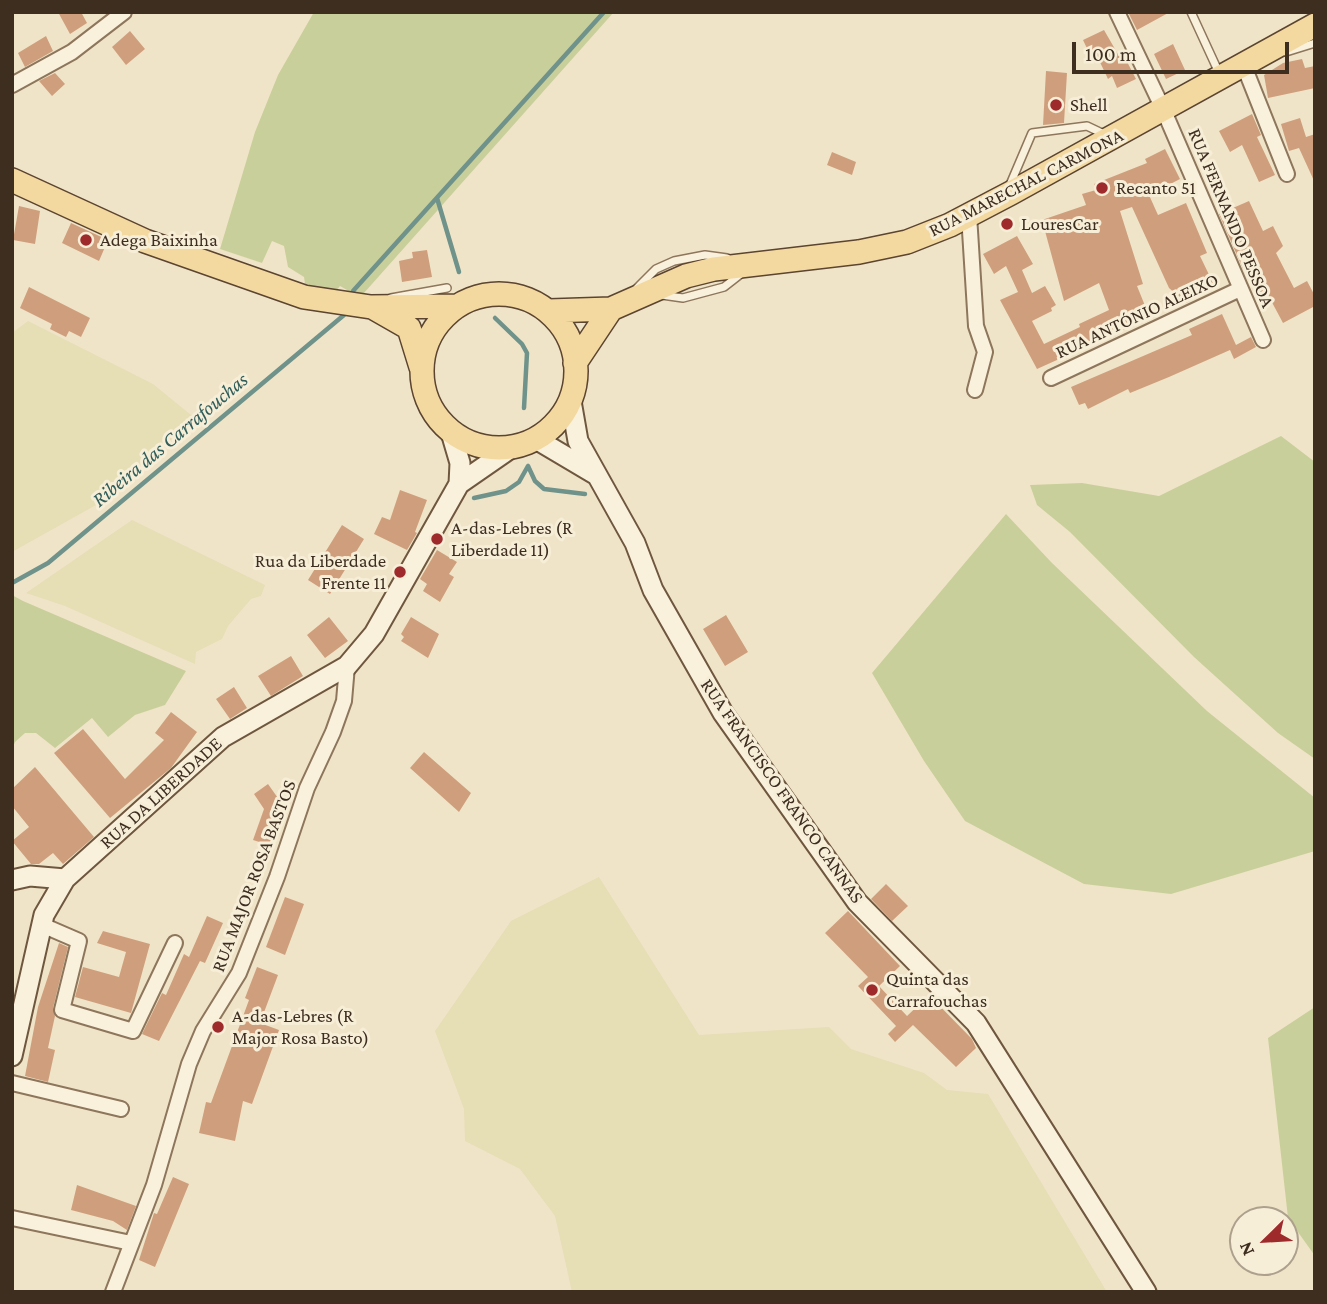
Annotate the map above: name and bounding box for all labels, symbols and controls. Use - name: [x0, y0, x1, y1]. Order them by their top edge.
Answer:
- scale bar: [1075, 28, 1292, 72]
- text: 100 m: [1085, 42, 1137, 66]
- place label: Shell: [1070, 94, 1107, 116]
- marker: Shell: [1048, 97, 1064, 113]
- street label: RUA MARECHAL CARMONA: [925, 124, 1127, 242]
- street label: RUA FERNANDO PESSOA: [1183, 125, 1279, 311]
- place label: Recanto 51: [1116, 177, 1196, 199]
- marker: Recanto 51: [1094, 180, 1110, 196]
- place label: LouresCar: [1021, 213, 1099, 235]
- marker: LouresCar: [999, 216, 1015, 232]
- place label: Adega Baixinha: [100, 229, 218, 251]
- marker: Adega Baixinha: [78, 232, 94, 248]
- street label: RUA ANTÓNIO ALEIXO: [1052, 268, 1222, 364]
- water label: Ribeira das Carrafouchas: [87, 367, 253, 513]
- place label: A-das-Lebres (R Liberdade 11): [451, 517, 572, 561]
- marker: A-das-Lebres (R Liberdade 11): [429, 531, 445, 547]
- place label: Rua da Liberdade Frente 11: [255, 550, 386, 594]
- marker: Rua da Liberdade Frente 11: [392, 564, 408, 580]
- street label: RUA FRANCISCO FRANCO CANNAS: [696, 674, 868, 908]
- street label: RUA DA LIBERDADE: [95, 732, 227, 854]
- street label: RUA MAJOR ROSA BASTOS: [207, 777, 301, 975]
- place label: Quinta das Carrafouchas: [886, 968, 987, 1012]
- marker: Quinta das Carrafouchas: [864, 982, 880, 998]
- place label: A-das-Lebres (R Major Rosa Basto): [232, 1005, 369, 1049]
- marker: A-das-Lebres (R Major Rosa Basto): [210, 1019, 226, 1035]
- north arrow: [1229, 1206, 1299, 1276]
- text: N: [1234, 1239, 1258, 1259]

